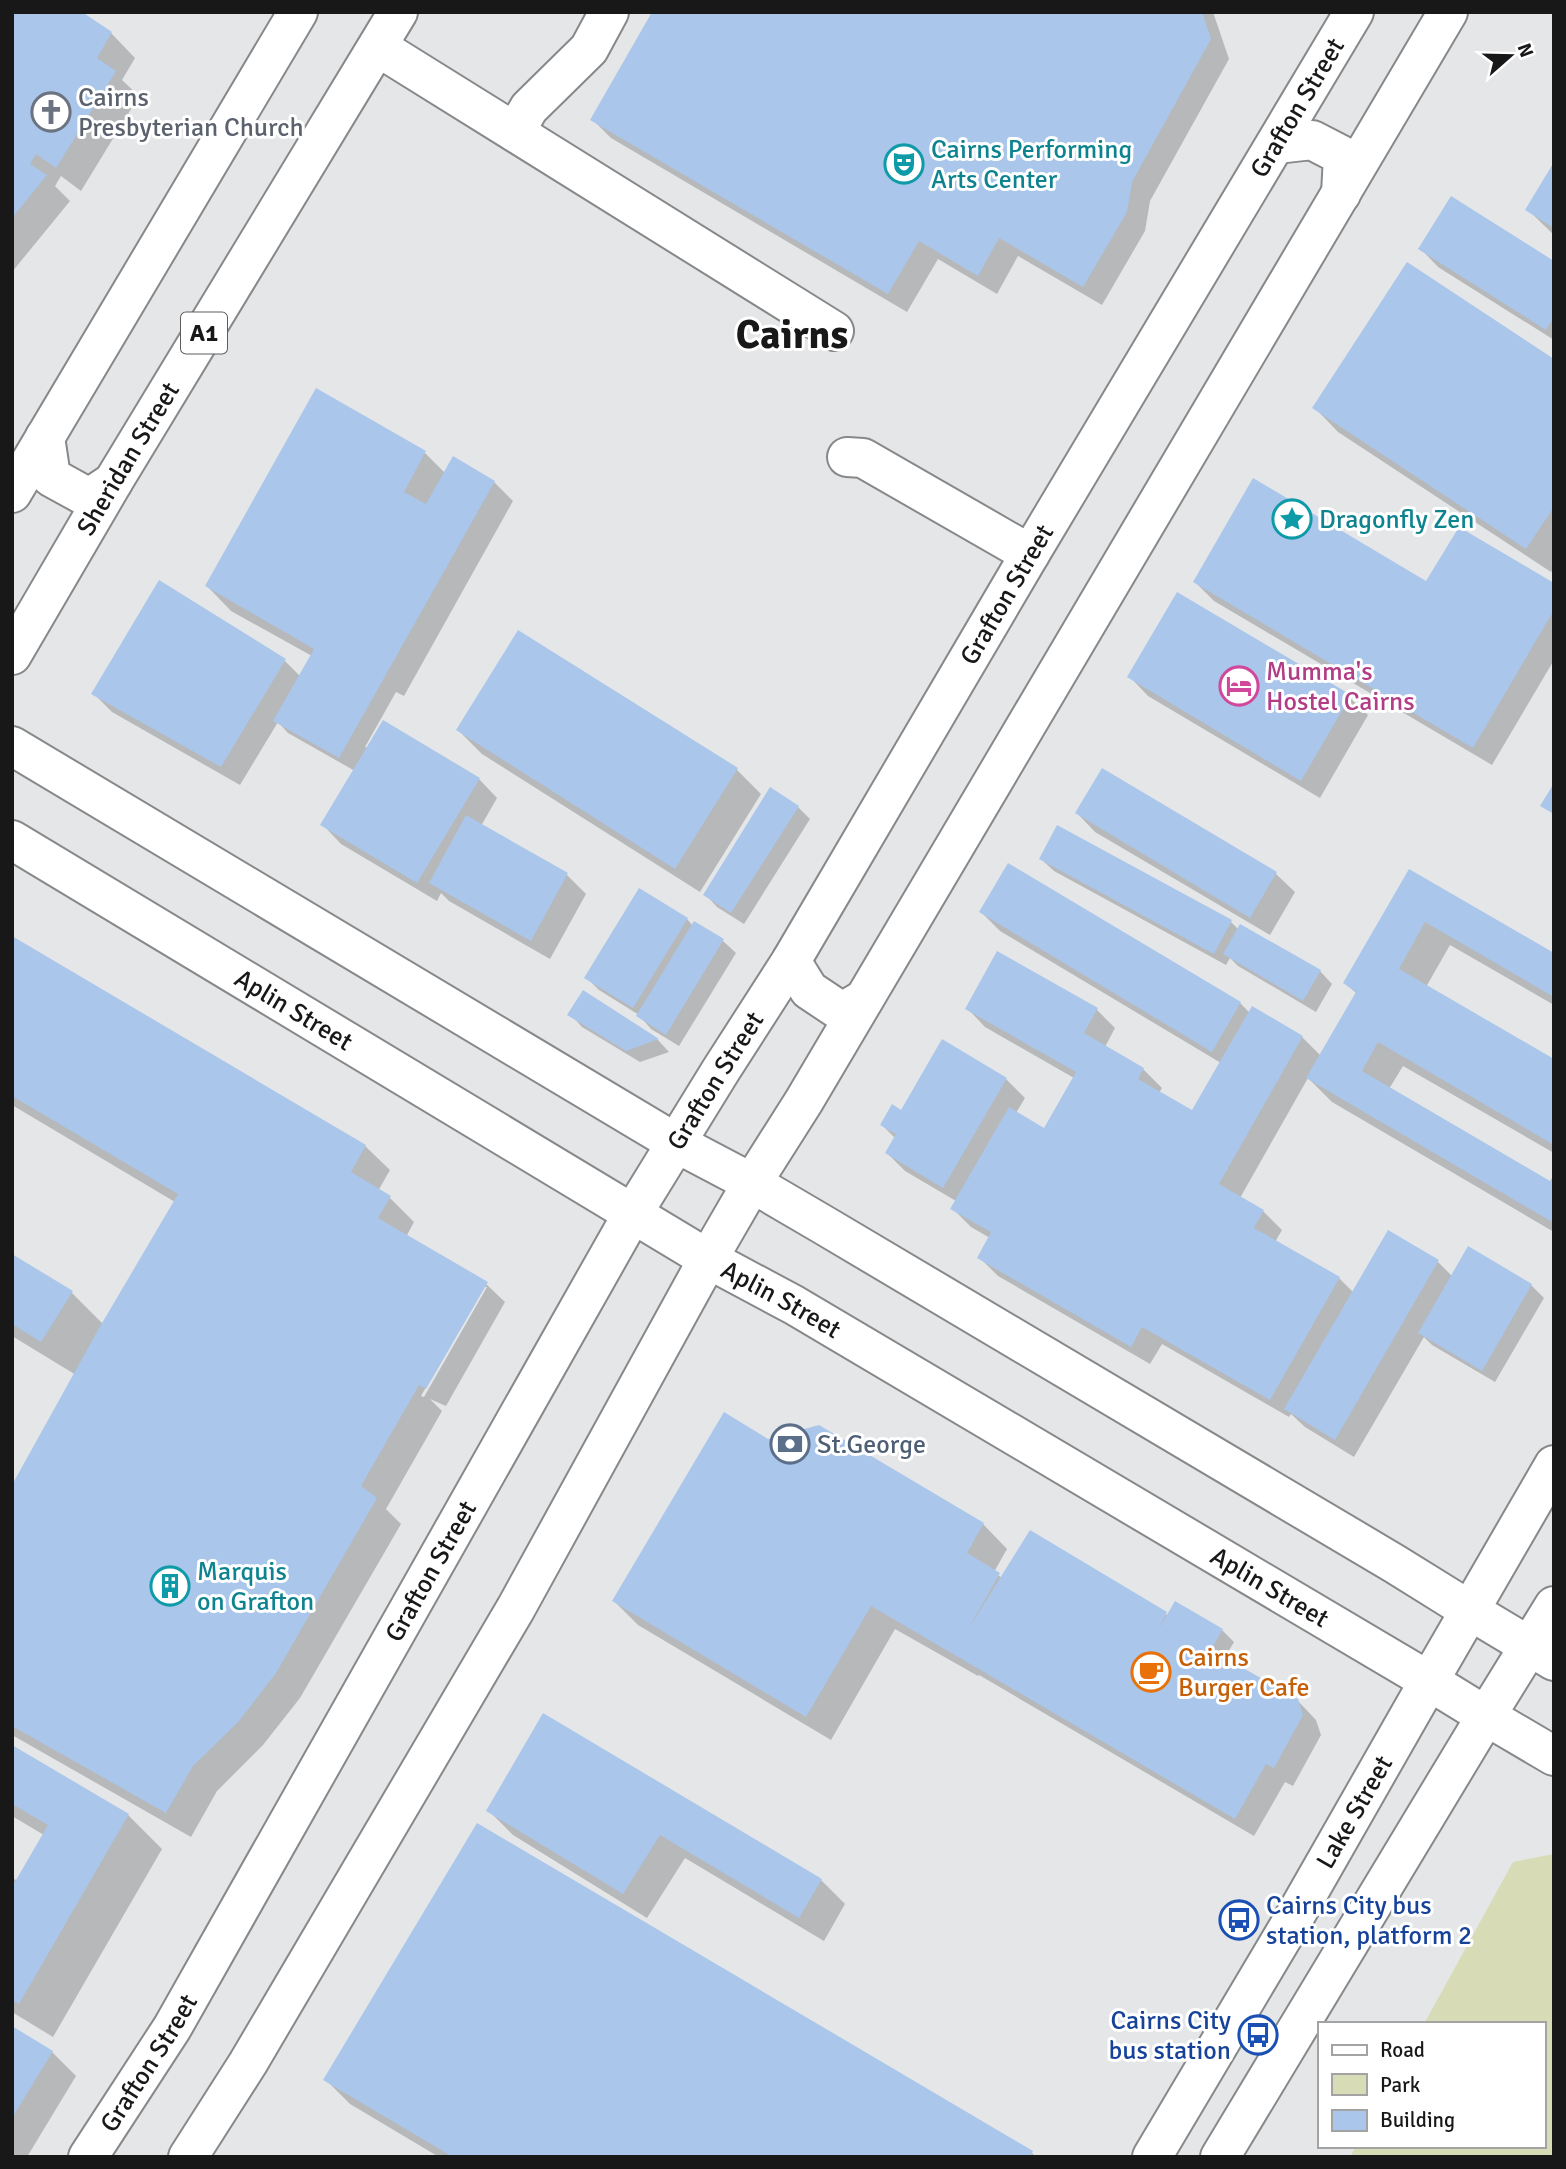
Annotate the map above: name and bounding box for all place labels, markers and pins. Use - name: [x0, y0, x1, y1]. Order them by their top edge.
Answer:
- place label: Cairns Presbyterian Church: [78, 82, 304, 144]
- church icon: Cairns Presbyterian Church: [30, 91, 72, 133]
- place label: Cairns Performing Arts Center: [931, 134, 1132, 196]
- theatre icon: Cairns Performing Arts Center: [883, 143, 925, 185]
- place icon: Dragonfly Zen: [1271, 498, 1313, 540]
- place label: Dragonfly Zen: [1319, 504, 1474, 536]
- place label: Mumma's Hostel Cairns: [1266, 656, 1415, 718]
- hotel icon: Mumma's Hostel Cairns: [1218, 665, 1260, 707]
- bank icon: St.George: [769, 1423, 811, 1465]
- place label: St.George: [817, 1429, 926, 1461]
- place label: Marquis on Grafton: [197, 1556, 314, 1618]
- building icon: Marquis on Grafton: [149, 1565, 191, 1607]
- place label: Cairns Burger Cafe: [1178, 1642, 1310, 1704]
- cafe icon: Cairns Burger Cafe: [1130, 1651, 1172, 1693]
- place label: Cairns City bus station, platform 2: [1266, 1890, 1472, 1952]
- bus stop icon: Cairns City bus station, platform 2: [1218, 1899, 1260, 1941]
- place label: Cairns City bus station: [1109, 2005, 1231, 2067]
- bus stop icon: Cairns City bus station: [1237, 2014, 1279, 2056]

